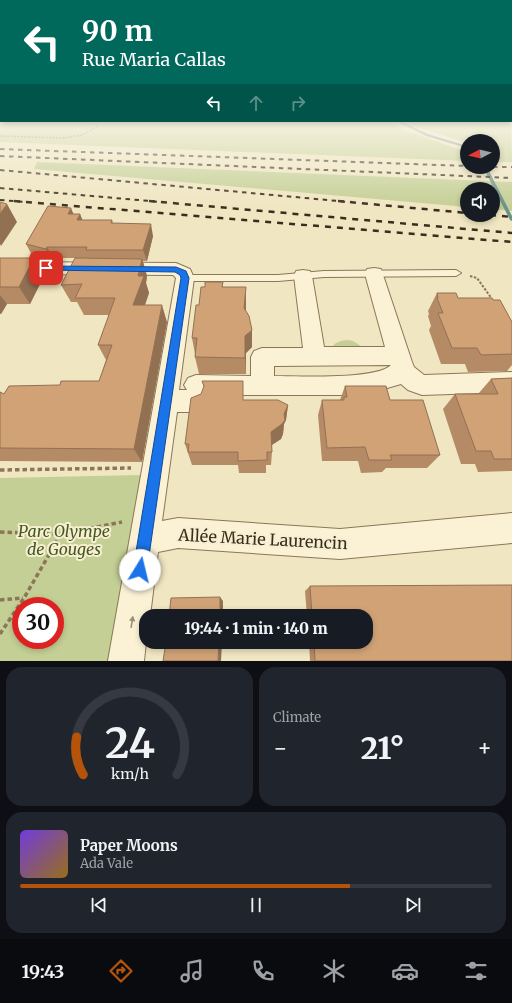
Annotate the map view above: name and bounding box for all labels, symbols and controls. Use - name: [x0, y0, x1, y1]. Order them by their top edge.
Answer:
- text: 90 m: [82, 13, 153, 49]
- icon: left: [16, 16, 68, 68]
- text: Rue Maria Callas: [82, 48, 226, 71]
- icon: left: [203, 92, 225, 114]
- icon: ahead: [245, 92, 267, 114]
- icon: right: [287, 92, 309, 114]
- north arrow: [460, 134, 500, 174]
- map controls: [460, 134, 500, 222]
- button: sound: [460, 182, 500, 222]
- pin: [29, 251, 63, 285]
- icon: arrive: [35, 257, 57, 279]
- park label: Parc Olympe de Gouges: [18, 521, 110, 559]
- street label: Allée Marie Laurencin: [177, 525, 349, 553]
- position arrow: [119, 549, 161, 591]
- speed limit sign: 30: [12, 597, 64, 649]
- one-way arrow: [129, 616, 135, 629]
- text: 19:44 · 1 min · 140 m: [184, 619, 328, 638]
- text: Climate: [273, 709, 321, 726]
- text: 24: [104, 716, 155, 768]
- text: 21°: [361, 729, 404, 767]
- text: −: [273, 734, 288, 762]
- text: +: [477, 734, 492, 762]
- text: km/h: [111, 764, 149, 782]
- text: Paper Moons: [80, 836, 178, 855]
- text: Ada Vale: [80, 855, 133, 872]
- icon: previous: [88, 894, 110, 916]
- icon: pause: [245, 894, 267, 916]
- icon: next: [402, 894, 424, 916]
- icon: directions: [107, 957, 135, 985]
- icon: music: [178, 957, 206, 985]
- icon: phone: [249, 957, 277, 985]
- icon: climate: [320, 957, 348, 985]
- icon: car: [391, 957, 419, 985]
- icon: filters: [462, 957, 490, 985]
- text: 19:43: [22, 960, 64, 983]

